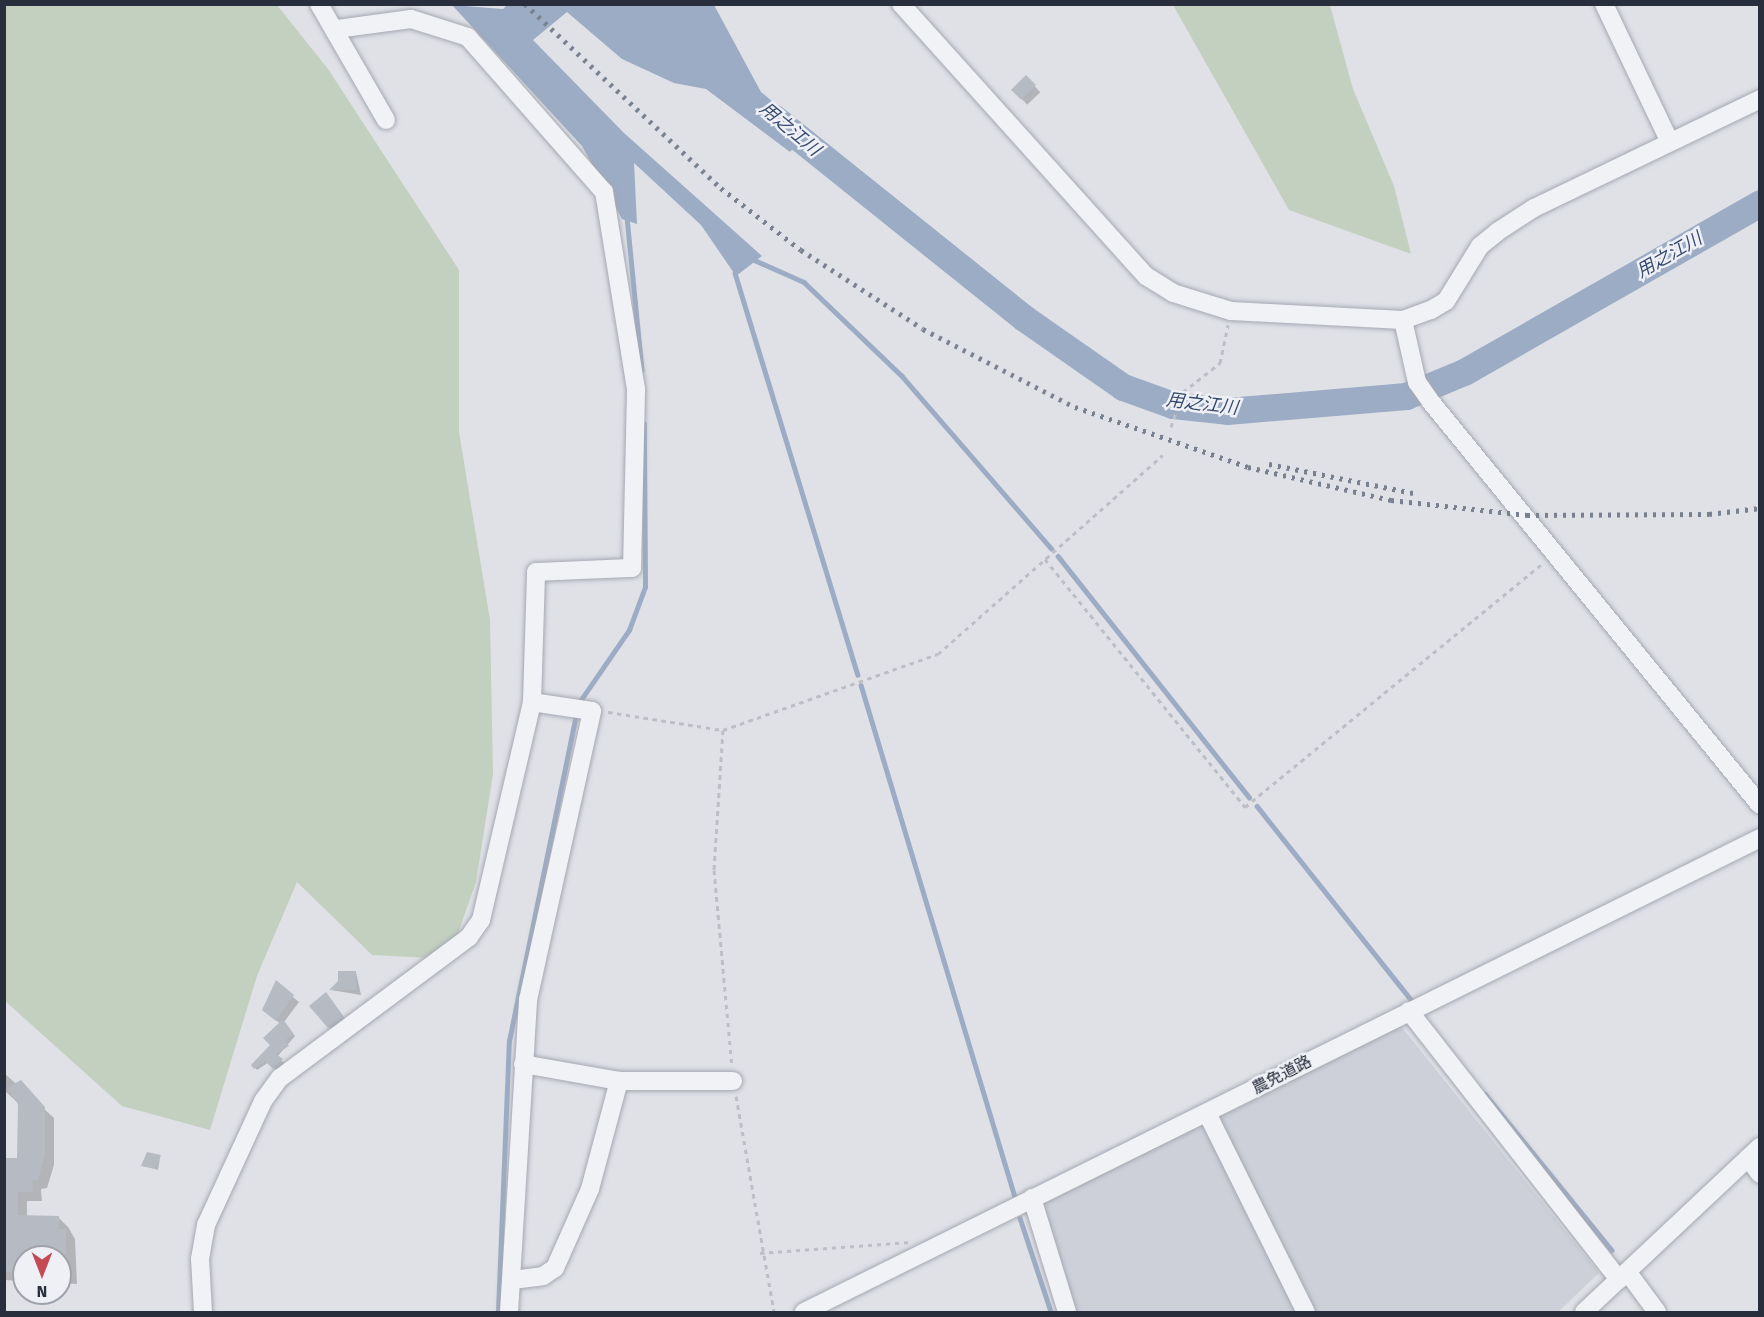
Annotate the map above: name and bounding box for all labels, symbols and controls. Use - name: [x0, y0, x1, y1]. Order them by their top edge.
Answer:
- water label: 用之江川: [755, 98, 825, 160]
- water label: 用之江川: [1632, 228, 1706, 282]
- water label: 用之江川: [1165, 389, 1239, 419]
- street label: 農免道路: [1249, 1052, 1315, 1098]
- north arrow: [12, 1245, 72, 1305]
- text: N: [37, 1282, 47, 1301]

